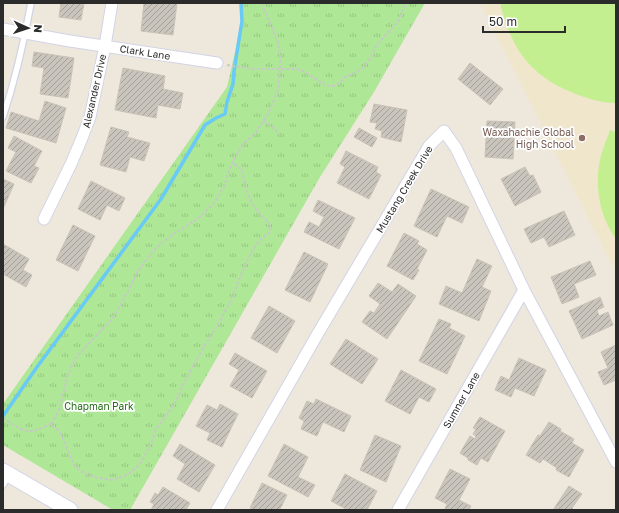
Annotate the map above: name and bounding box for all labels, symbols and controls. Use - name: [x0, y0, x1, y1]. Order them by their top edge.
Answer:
- north arrow: [8, 8, 48, 48]
- scale bar: [483, 8, 565, 34]
- text: 50 m: [489, 14, 517, 29]
- text: N: [32, 24, 45, 33]
- street label: Clark Lane: [119, 42, 171, 62]
- street label: Alexander Drive: [80, 53, 108, 129]
- place label: Waxahachie Global High School: [483, 126, 574, 150]
- marker: Waxahachie Global High School: [577, 133, 587, 143]
- street label: Mustang Creek Drive: [373, 143, 435, 235]
- street label: Sumner Lane: [440, 370, 482, 430]
- park label: Chapman Park: [64, 400, 134, 412]

